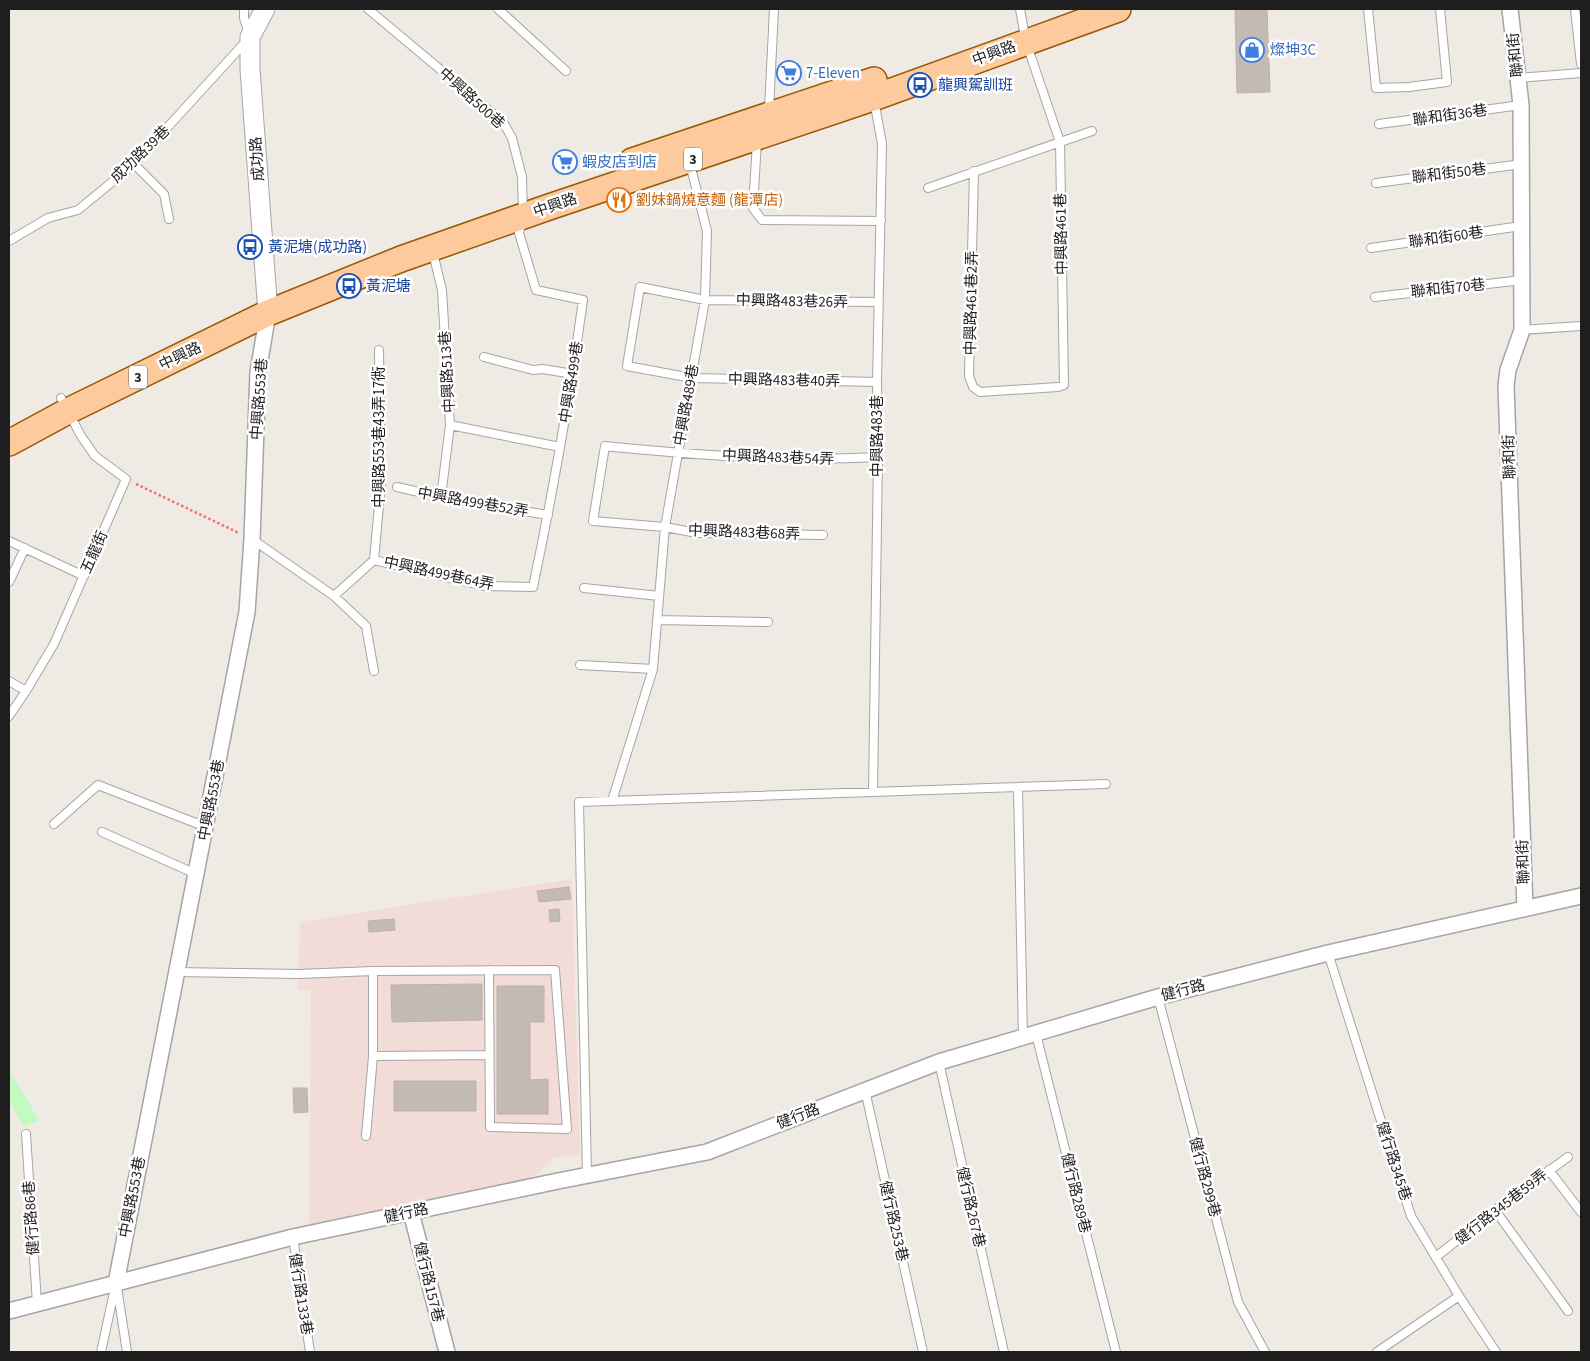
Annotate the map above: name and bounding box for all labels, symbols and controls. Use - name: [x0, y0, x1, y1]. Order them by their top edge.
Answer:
- street label: 聯和街: [1503, 31, 1528, 78]
- street label: 中興路: [969, 36, 1019, 71]
- shop icon: 燦坤3C: [1239, 37, 1265, 63]
- place label: 燦坤3C: [1270, 40, 1316, 61]
- supermarket icon: 7-Eleven: [776, 60, 802, 86]
- street label: 中興路500巷: [434, 63, 509, 134]
- place label: 7-Eleven: [806, 63, 860, 84]
- bus stop icon: 龍興駕訓班: [907, 72, 933, 98]
- place label: 龍興駕訓班: [938, 75, 1013, 96]
- street label: 聯和街36巷: [1412, 100, 1489, 131]
- street label: 成功路39巷: [106, 121, 175, 188]
- street label: 成功路: [245, 136, 270, 182]
- road number: 3: [684, 148, 702, 170]
- supermarket icon: 蝦皮店到店: [552, 149, 578, 175]
- place label: 蝦皮店到店: [582, 152, 657, 173]
- street label: 聯和街50巷: [1411, 159, 1488, 188]
- restaurant icon: 劉妹鍋燒意麵 (龍潭店): [606, 187, 632, 213]
- street label: 中興路: [530, 188, 580, 223]
- place label: 劉妹鍋燒意麵 (龍潭店): [636, 190, 783, 211]
- street label: 中興路461巷: [1050, 193, 1073, 275]
- street label: 聯和街60巷: [1408, 222, 1485, 253]
- bus stop icon: 黃泥塘(成功路): [237, 234, 263, 260]
- place label: 黃泥塘(成功路): [268, 237, 367, 258]
- street label: 中興路461巷2弄: [960, 250, 983, 356]
- bus stop icon: 黃泥塘: [336, 273, 362, 299]
- street label: 聯和街70巷: [1410, 274, 1486, 303]
- place label: 黃泥塘: [366, 276, 411, 297]
- street label: 中興路483巷26弄: [736, 290, 848, 313]
- street label: 中興路513巷: [435, 330, 460, 414]
- street label: 中興路: [155, 337, 205, 376]
- street label: 中興路499巷: [555, 340, 588, 424]
- street label: 中興路553巷: [246, 357, 273, 441]
- street label: 中興路489巷: [669, 363, 704, 447]
- road number: 3: [129, 366, 147, 388]
- street label: 中興路553巷43弄17衖: [369, 366, 390, 508]
- street label: 中興路483巷40弄: [728, 369, 840, 392]
- street label: 中興路483巷: [867, 395, 888, 477]
- street label: 聯和街: [1498, 434, 1521, 480]
- street label: 中興路483巷54弄: [722, 445, 834, 470]
- street label: 中興路499巷52弄: [416, 482, 530, 523]
- street label: 中興路483巷68弄: [688, 520, 800, 545]
- street label: 五龍街: [76, 527, 113, 577]
- street label: 中興路499巷64弄: [382, 552, 496, 595]
- street label: 中興路553巷: [193, 758, 230, 843]
- street label: 聯和街: [1512, 839, 1535, 885]
- street label: 健行路: [1159, 975, 1208, 1006]
- street label: 健行路: [773, 1099, 823, 1134]
- street label: 健行路345巷: [1371, 1119, 1416, 1204]
- street label: 健行路299巷: [1184, 1135, 1225, 1220]
- street label: 健行路289巷: [1055, 1151, 1096, 1236]
- street label: 中興路553巷: [114, 1155, 151, 1240]
- street label: 健行路267巷: [951, 1165, 990, 1250]
- street label: 健行路345巷59弄: [1451, 1165, 1552, 1250]
- street label: 健行路253巷: [874, 1179, 913, 1264]
- street label: 健行路86巷: [18, 1180, 45, 1256]
- street label: 健行路: [382, 1199, 430, 1228]
- street label: 健行路157巷: [408, 1240, 449, 1325]
- street label: 健行路133巷: [284, 1252, 317, 1336]

